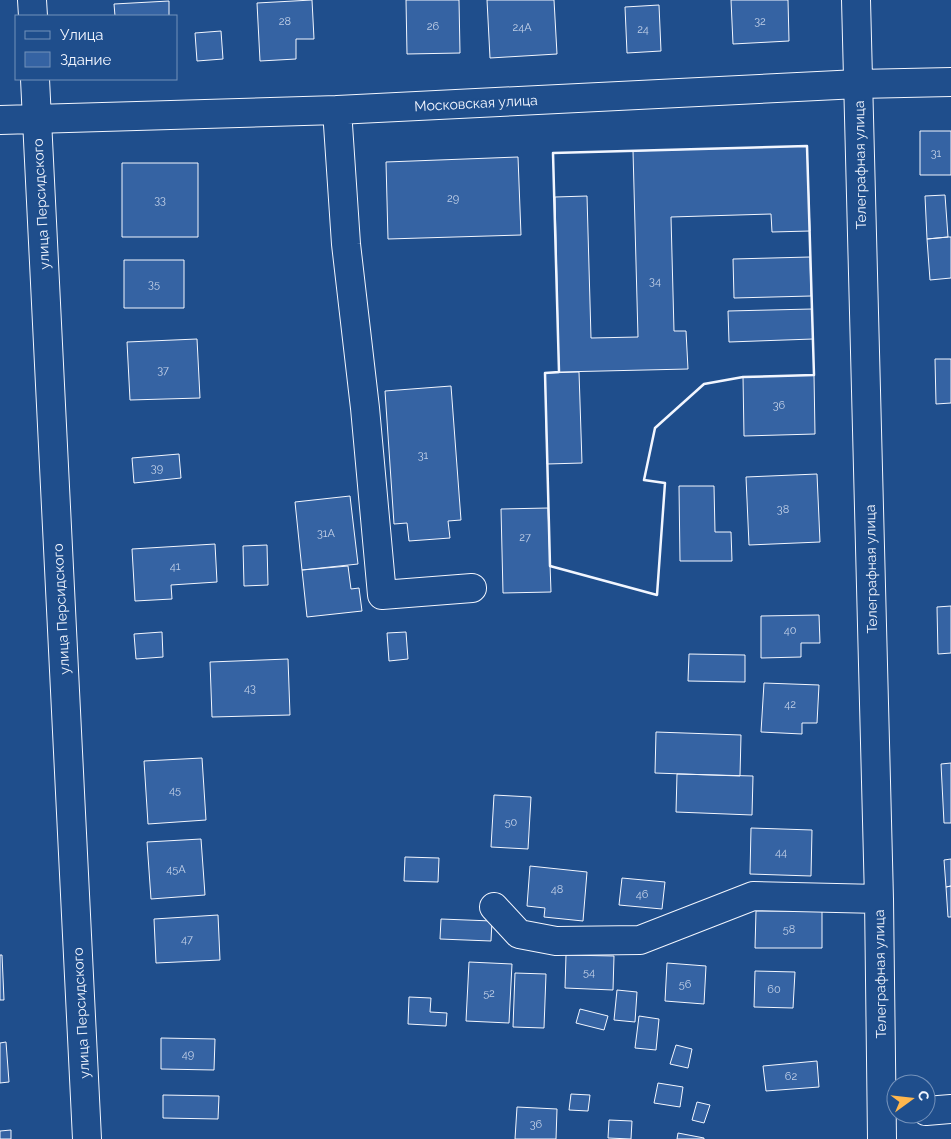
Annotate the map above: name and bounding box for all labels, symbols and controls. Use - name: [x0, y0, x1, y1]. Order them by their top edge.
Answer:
- legend: [15, 15, 178, 80]
- house number: 28: [279, 15, 291, 28]
- house number: 32: [754, 15, 766, 28]
- house number: 26: [427, 20, 440, 33]
- house number: 24А: [512, 21, 532, 34]
- house number: 24: [637, 23, 649, 36]
- text: Улица: [60, 26, 104, 44]
- text: Здание: [60, 51, 112, 69]
- street label: Московская улица: [414, 92, 538, 114]
- street label: Телеграфная улица: [851, 100, 869, 230]
- street label: улица Персидского: [30, 138, 52, 270]
- house number: 31: [931, 147, 942, 160]
- house number: 29: [447, 192, 459, 205]
- house number: 33: [154, 194, 166, 207]
- house number: 34: [649, 275, 661, 288]
- house number: 35: [148, 278, 160, 291]
- house number: 37: [157, 364, 169, 377]
- house number: 36: [773, 399, 786, 412]
- house number: 31: [418, 449, 429, 462]
- house number: 39: [151, 462, 163, 475]
- house number: 38: [777, 503, 789, 516]
- street label: Телеграфная улица: [862, 504, 880, 634]
- house number: 31А: [317, 527, 336, 540]
- house number: 27: [519, 531, 531, 544]
- street label: улица Персидского: [50, 543, 72, 675]
- house number: 41: [170, 560, 181, 573]
- house number: 40: [784, 624, 797, 637]
- house number: 43: [244, 682, 256, 695]
- house number: 42: [784, 698, 796, 711]
- house number: 45: [169, 784, 181, 797]
- house number: 50: [505, 816, 518, 829]
- house number: 44: [775, 846, 787, 859]
- house number: 45А: [166, 863, 186, 876]
- house number: 48: [551, 883, 563, 896]
- house number: 46: [636, 888, 649, 901]
- street label: Телеграфная улица: [871, 909, 889, 1039]
- house number: 58: [783, 923, 795, 936]
- house number: 47: [181, 933, 193, 946]
- street label: улица Персидского: [70, 947, 92, 1079]
- house number: 54: [583, 966, 595, 979]
- house number: 56: [679, 978, 692, 991]
- house number: 60: [767, 983, 781, 996]
- house number: 52: [483, 987, 495, 1000]
- house number: 49: [182, 1048, 194, 1061]
- house number: 62: [785, 1070, 797, 1083]
- north arrow: [886, 1074, 936, 1124]
- text: С: [915, 1089, 933, 1103]
- house number: 36: [530, 1118, 543, 1131]

